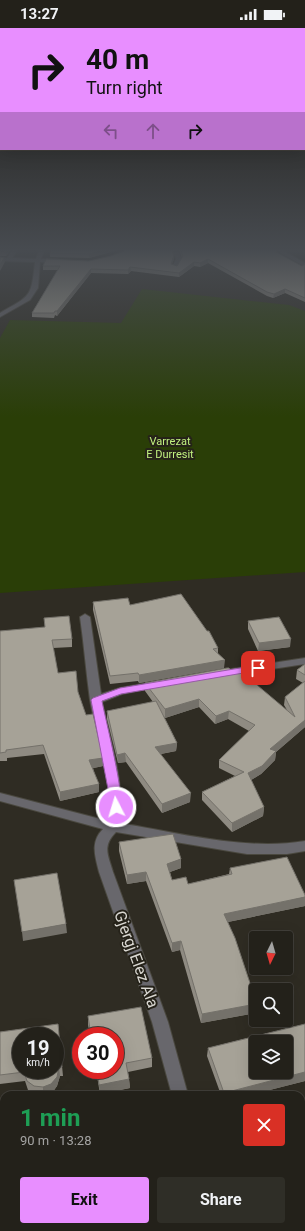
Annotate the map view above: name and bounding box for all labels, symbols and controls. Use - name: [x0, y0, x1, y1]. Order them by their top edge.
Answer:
- text: 13:27: [20, 5, 59, 23]
- text: 40 m: [86, 43, 149, 76]
- icon: right: [20, 44, 72, 96]
- text: Turn right: [86, 77, 163, 98]
- icon: left: [100, 120, 122, 142]
- icon: ahead: [142, 120, 164, 142]
- icon: right: [184, 120, 206, 142]
- park label: Varrezat E Durresit: [146, 435, 194, 461]
- pin: [241, 651, 275, 685]
- icon: arrive: [247, 657, 269, 679]
- position arrow: [95, 786, 137, 828]
- street label: Gjergj Elez Ala: [110, 908, 163, 1010]
- north arrow: [249, 931, 293, 975]
- map controls: [249, 931, 293, 1079]
- button: search: [249, 983, 293, 1027]
- speed limit sign: 30: [72, 1027, 124, 1079]
- button: layers: [249, 1035, 293, 1079]
- text: 19: [27, 1036, 49, 1060]
- text: km/h: [26, 1057, 50, 1068]
- text: 1 min: [20, 1104, 80, 1132]
- button: close: [243, 1104, 285, 1146]
- text: 90 m · 13:28: [20, 1133, 91, 1148]
- button: Exit: [20, 1177, 149, 1223]
- button: Share: [157, 1177, 285, 1223]

